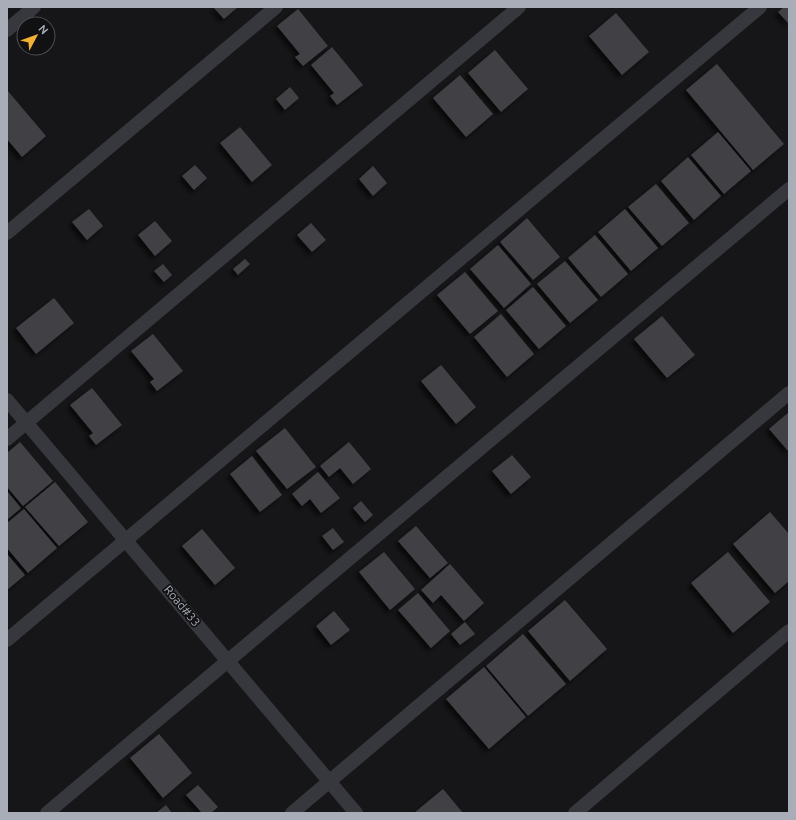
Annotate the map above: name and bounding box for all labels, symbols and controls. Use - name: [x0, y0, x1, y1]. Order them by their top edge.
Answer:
- north arrow: [16, 16, 56, 56]
- text: N: [36, 22, 51, 36]
- street label: Road#33: [162, 583, 203, 629]

